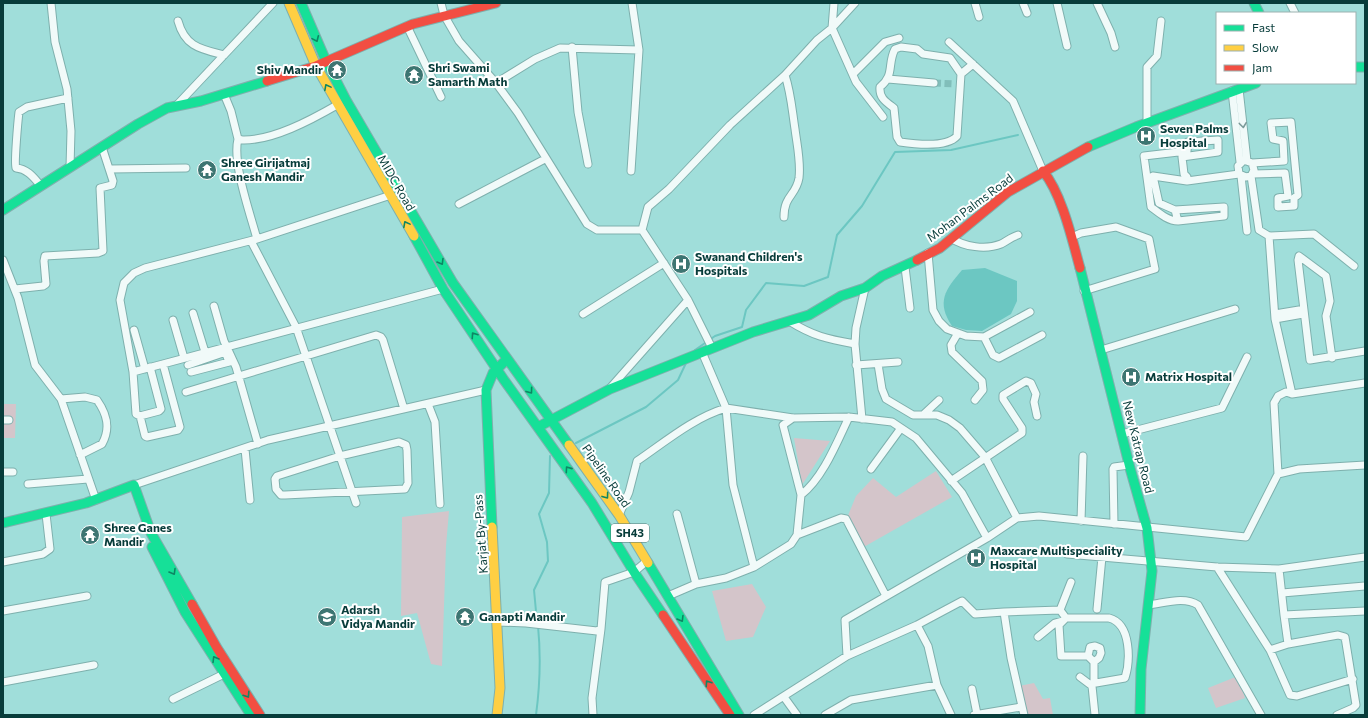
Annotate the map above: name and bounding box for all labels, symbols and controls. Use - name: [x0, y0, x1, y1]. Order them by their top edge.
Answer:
- legend: [1216, 12, 1356, 84]
- text: Fast: [1252, 20, 1275, 34]
- one-way arrow: [311, 34, 319, 42]
- text: Slow: [1252, 40, 1279, 54]
- temple icon: Shiv Mandir: [326, 59, 348, 81]
- place label: Shri Swami Samarth Math: [428, 60, 507, 88]
- text: Jam: [1252, 60, 1272, 75]
- place label: Shiv Mandir: [257, 62, 323, 76]
- temple icon: Shri Swami Samarth Math: [403, 64, 425, 86]
- one-way arrow: [324, 84, 332, 91]
- place label: Seven Palms Hospital: [1160, 121, 1229, 149]
- one-way arrow: [1238, 122, 1247, 128]
- hospital icon: Seven Palms Hospital: [1135, 125, 1157, 147]
- street label: MIDC Road: [375, 152, 419, 213]
- place label: Shree Girijatmaj Ganesh Mandir: [221, 155, 310, 183]
- temple icon: Shree Girijatmaj Ganesh Mandir: [196, 159, 218, 181]
- street label: Mohan Palms Road: [924, 170, 1015, 244]
- one-way arrow: [403, 221, 410, 228]
- place label: Swanand Children's Hospitals: [695, 249, 803, 277]
- hospital icon: Swanand Children's Hospitals: [670, 253, 692, 275]
- one-way arrow: [436, 258, 443, 265]
- one-way arrow: [472, 332, 479, 339]
- hospital icon: Matrix Hospital: [1120, 366, 1142, 388]
- place label: Matrix Hospital: [1145, 369, 1232, 383]
- one-way arrow: [525, 386, 532, 393]
- street label: New Katrap Road: [1121, 399, 1157, 494]
- street label: Pipeline Road: [580, 441, 634, 510]
- one-way arrow: [566, 466, 573, 473]
- one-way arrow: [601, 492, 608, 499]
- street label: Karjat By-Pass: [470, 494, 490, 574]
- place label: Shree Ganes Mandir: [104, 520, 172, 548]
- temple icon: Shree Ganes Mandir: [79, 524, 101, 546]
- road number: SH43: [611, 524, 649, 542]
- place label: Maxcare Multispeciality Hospital: [990, 543, 1123, 571]
- hospital icon: Maxcare Multispeciality Hospital: [965, 547, 987, 569]
- one-way arrow: [168, 568, 175, 575]
- place label: Adarsh Vidya Mandir: [341, 602, 415, 630]
- school or university icon: Adarsh Vidya Mandir: [316, 606, 338, 628]
- temple icon: Ganapti Mandir: [454, 606, 476, 628]
- place label: Ganapti Mandir: [479, 609, 565, 623]
- one-way arrow: [677, 615, 684, 622]
- one-way arrow: [212, 656, 219, 663]
- one-way arrow: [705, 680, 713, 687]
- one-way arrow: [242, 691, 250, 698]

